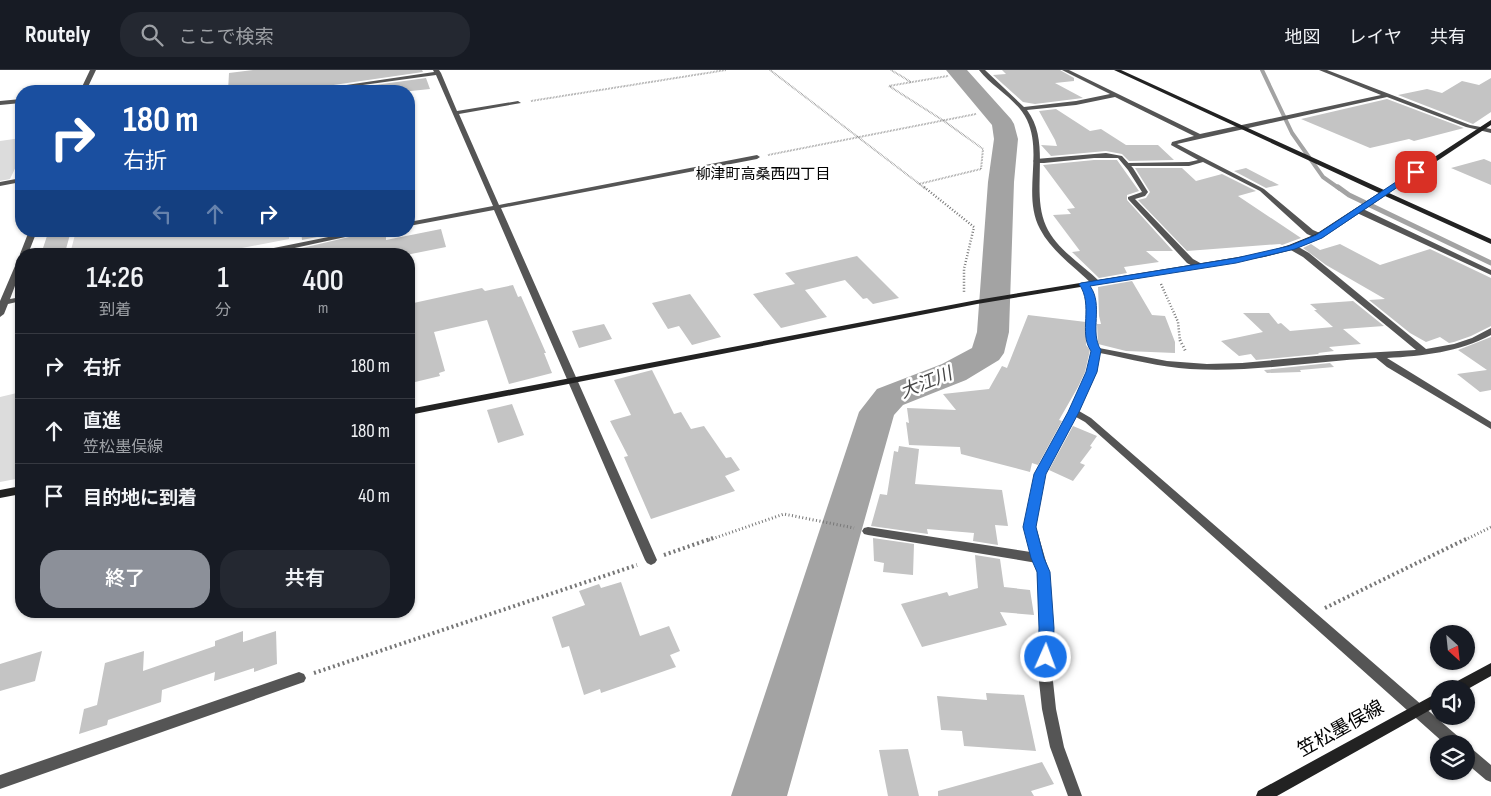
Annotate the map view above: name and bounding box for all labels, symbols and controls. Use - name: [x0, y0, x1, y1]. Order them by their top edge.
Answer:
- search box: [120, 12, 470, 57]
- text: Routely: [25, 20, 90, 49]
- icon: search: [138, 21, 166, 49]
- text: ここで検索: [178, 26, 273, 49]
- text: 地図: [1285, 27, 1321, 48]
- text: レイヤ: [1349, 27, 1402, 48]
- text: 共有: [1430, 27, 1466, 48]
- text: 180 m: [123, 99, 199, 142]
- icon: right: [40, 105, 105, 170]
- text: 右折: [123, 148, 167, 175]
- pin: [1395, 151, 1437, 193]
- icon: arrive: [1402, 158, 1430, 186]
- district label: 柳津町高桑西四丁目: [695, 165, 831, 184]
- icon: left: [148, 200, 176, 228]
- icon: ahead: [201, 200, 229, 228]
- icon: right: [254, 200, 282, 228]
- text: 14:26: [86, 260, 144, 296]
- text: 1: [218, 260, 229, 296]
- text: 400: [303, 263, 344, 299]
- text: m: [318, 299, 328, 318]
- text: 到着: [99, 301, 131, 320]
- text: 分: [215, 301, 231, 320]
- icon: right: [40, 352, 68, 380]
- text: 180 m: [351, 355, 390, 378]
- text: 右折: [83, 357, 121, 380]
- water label: 大江川: [897, 362, 957, 403]
- text: 直進: [83, 410, 121, 433]
- icon: ahead: [40, 417, 68, 445]
- text: 180 m: [351, 420, 390, 443]
- text: 笠松墨俣線: [83, 438, 163, 457]
- icon: arrive: [40, 482, 68, 510]
- text: 40 m: [358, 485, 390, 508]
- text: 目的地に到着: [83, 487, 197, 510]
- button: 終了: [40, 550, 210, 608]
- button: 共有: [220, 550, 390, 608]
- north arrow: [1430, 625, 1475, 670]
- map controls: [1430, 625, 1475, 780]
- position arrow: [1019, 630, 1071, 682]
- button: sound: [1430, 680, 1475, 725]
- street label: 笠松墨俣線: [1294, 696, 1388, 762]
- button: layers: [1430, 735, 1475, 780]

